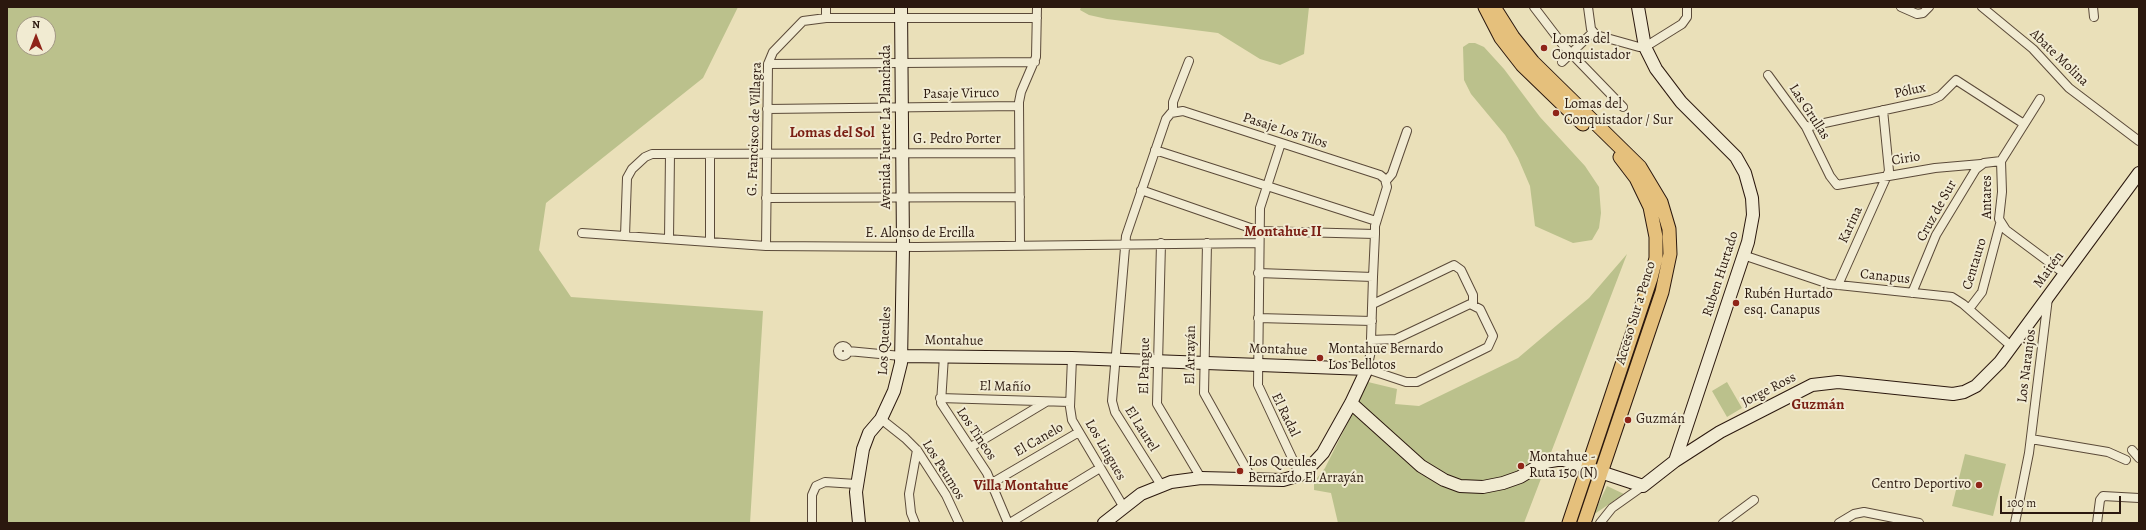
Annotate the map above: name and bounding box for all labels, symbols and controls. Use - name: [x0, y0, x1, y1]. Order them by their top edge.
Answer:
- north arrow: [16, 16, 56, 56]
- text: N: [32, 17, 40, 32]
- street label: Abate Molina: [2026, 26, 2092, 90]
- place label: Lomas del Conquistador: [1552, 32, 1630, 64]
- marker: Lomas del Conquistador: [1539, 43, 1549, 53]
- street label: Avenida Fuerte La Planchada: [879, 45, 895, 209]
- street label: G. Francisco de Villagra: [744, 62, 766, 196]
- street label: Pólux: [1893, 79, 1927, 103]
- street label: Las Grullas: [1785, 81, 1833, 143]
- street label: Pasaje Viruco: [923, 85, 999, 103]
- place label: Lomas del Conquistador / Sur: [1564, 97, 1673, 130]
- marker: Lomas del Conquistador / Sur: [1551, 108, 1561, 118]
- street label: Pasaje Los Tilos: [1240, 109, 1330, 153]
- district label: Lomas del Sol: [789, 124, 875, 142]
- street label: G. Pedro Porter: [913, 132, 1001, 148]
- street label: Cirio: [1891, 148, 1921, 170]
- street label: Antares: [1980, 175, 1996, 219]
- street label: Cruz de Sur: [1913, 177, 1961, 245]
- street label: Karina: [1835, 204, 1867, 246]
- district label: Montahue II: [1244, 223, 1322, 241]
- street label: E. Alonso de Ercilla: [865, 226, 975, 242]
- street label: Ruben Hurtado: [1699, 229, 1743, 319]
- street label: Centauro: [1959, 236, 1991, 292]
- street label: Maitén: [2030, 249, 2068, 291]
- street label: Acceso Sur a Penco: [1612, 259, 1660, 367]
- street label: Canapus: [1859, 266, 1911, 288]
- place label: Rubén Hurtado esq. Canapus: [1744, 287, 1833, 320]
- marker: Rubén Hurtado esq. Canapus: [1731, 298, 1741, 308]
- street label: Los Queules: [875, 306, 895, 376]
- street label: El Arrayán: [1182, 325, 1200, 385]
- street label: Los Naranjos: [2014, 328, 2040, 404]
- street label: Montahue: [925, 332, 983, 350]
- street label: El Pangue: [1136, 337, 1154, 395]
- street label: Montahue: [1248, 341, 1308, 359]
- place label: Montahue Bernardo Los Bellotos: [1328, 342, 1443, 374]
- marker: Montahue Bernardo Los Bellotos: [1315, 353, 1325, 363]
- street label: Jorge Ross: [1739, 369, 1799, 411]
- street label: El Mañío: [979, 378, 1031, 396]
- street label: El Radal: [1267, 390, 1303, 440]
- district label: Guzmán: [1792, 396, 1844, 414]
- street label: El Laurel: [1120, 403, 1162, 455]
- street label: Los Tineos: [952, 404, 1000, 464]
- place label: Guzmán: [1636, 412, 1685, 428]
- marker: Guzmán: [1623, 415, 1633, 425]
- street label: Los Lingues: [1081, 416, 1129, 484]
- street label: El Canelo: [1011, 419, 1067, 461]
- street label: Los Peumos: [918, 437, 968, 503]
- place label: Montahue - Ruta 150 (N): [1529, 450, 1597, 482]
- place label: Los Queules Bernardo El Arrayán: [1248, 455, 1364, 488]
- marker: Montahue - Ruta 150 (N): [1516, 461, 1526, 471]
- marker: Los Queules Bernardo El Arrayán: [1235, 466, 1245, 476]
- district label: Villa Montahue: [974, 477, 1068, 495]
- place label: Centro Deportivo: [1872, 477, 1971, 493]
- marker: Centro Deportivo: [1974, 480, 1984, 490]
- scale bar: [2002, 488, 2123, 514]
- text: 100 m: [2007, 495, 2036, 511]

